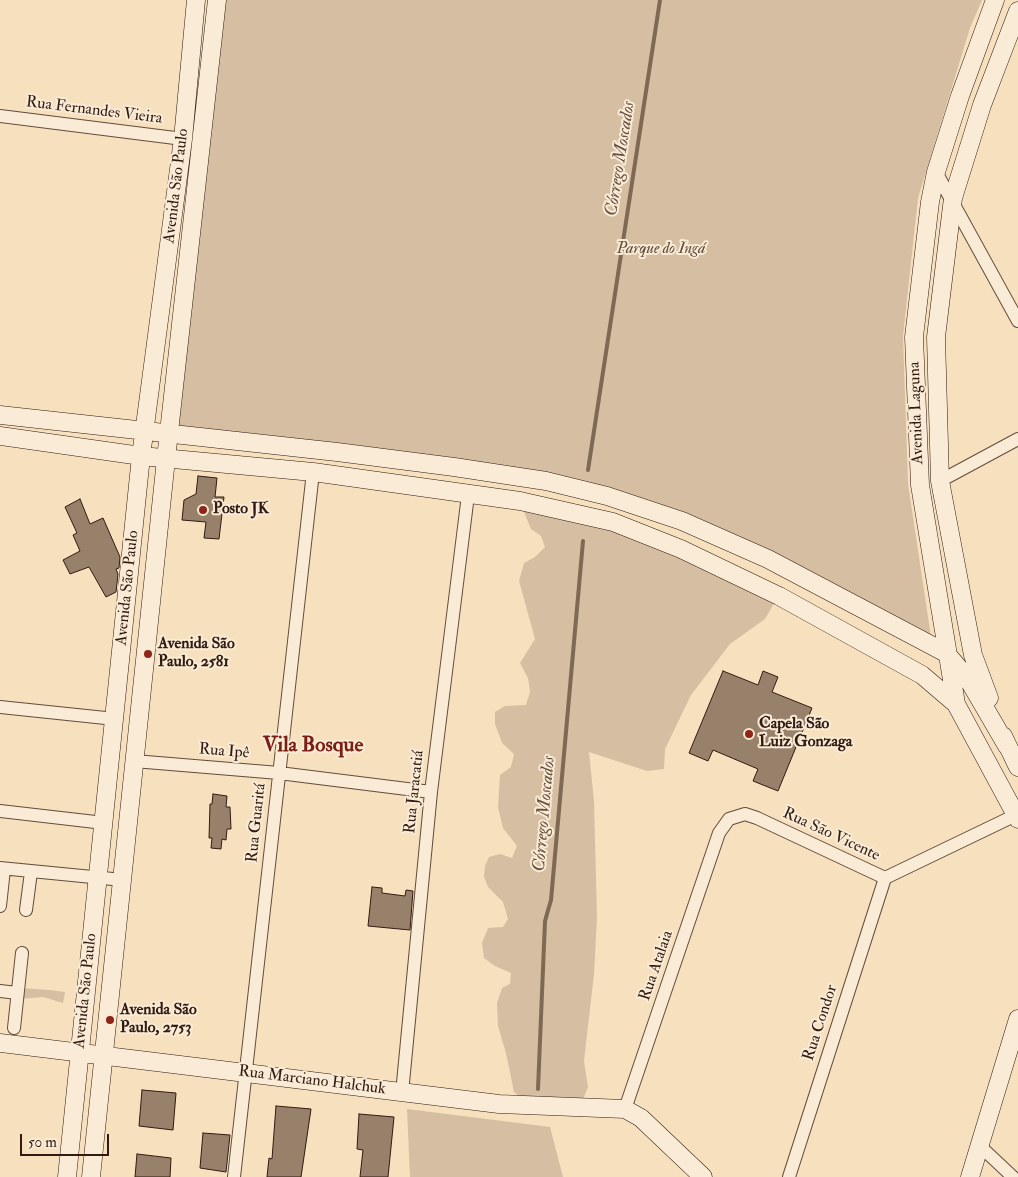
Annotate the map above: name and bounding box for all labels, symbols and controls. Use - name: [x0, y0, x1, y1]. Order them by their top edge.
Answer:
- street label: Rua Fernandes Vieira: [25, 93, 163, 129]
- water label: Córrego Moscados: [601, 100, 641, 218]
- street label: Avenida São Paulo: [160, 127, 194, 245]
- park label: Parque do Ingá: [617, 240, 705, 260]
- street label: Avenida Laguna: [906, 361, 928, 465]
- place label: Posto JK: [213, 500, 269, 520]
- marker: Posto JK: [197, 504, 209, 516]
- street label: Avenida São Paulo: [112, 530, 144, 646]
- place label: Avenida São Paulo, 2581: [158, 635, 235, 673]
- marker: Avenida São Paulo, 2581: [142, 648, 154, 660]
- place label: Capela São Luiz Gonzaga: [759, 715, 852, 753]
- marker: Capela São Luiz Gonzaga: [743, 728, 755, 740]
- district label: Vila Bosque: [263, 733, 363, 759]
- street label: Rua Ipê: [198, 740, 250, 764]
- street label: Rua Jaracatiá: [401, 749, 429, 835]
- water label: Córrego Moscados: [529, 755, 561, 873]
- street label: Rua Guaritá: [243, 782, 271, 864]
- street label: Rua São Vicente: [780, 804, 882, 866]
- street label: Rua Atalaia: [636, 928, 678, 1004]
- street label: Avenida São Paulo: [70, 933, 102, 1049]
- street label: Rua Condor: [800, 983, 842, 1063]
- place label: Avenida São Paulo, 2753: [120, 1001, 197, 1039]
- marker: Avenida São Paulo, 2753: [104, 1014, 116, 1026]
- street label: Rua Marciano Halchuk: [237, 1062, 387, 1100]
- scale bar: [22, 1124, 111, 1156]
- text: 50 m: [28, 1133, 57, 1152]

